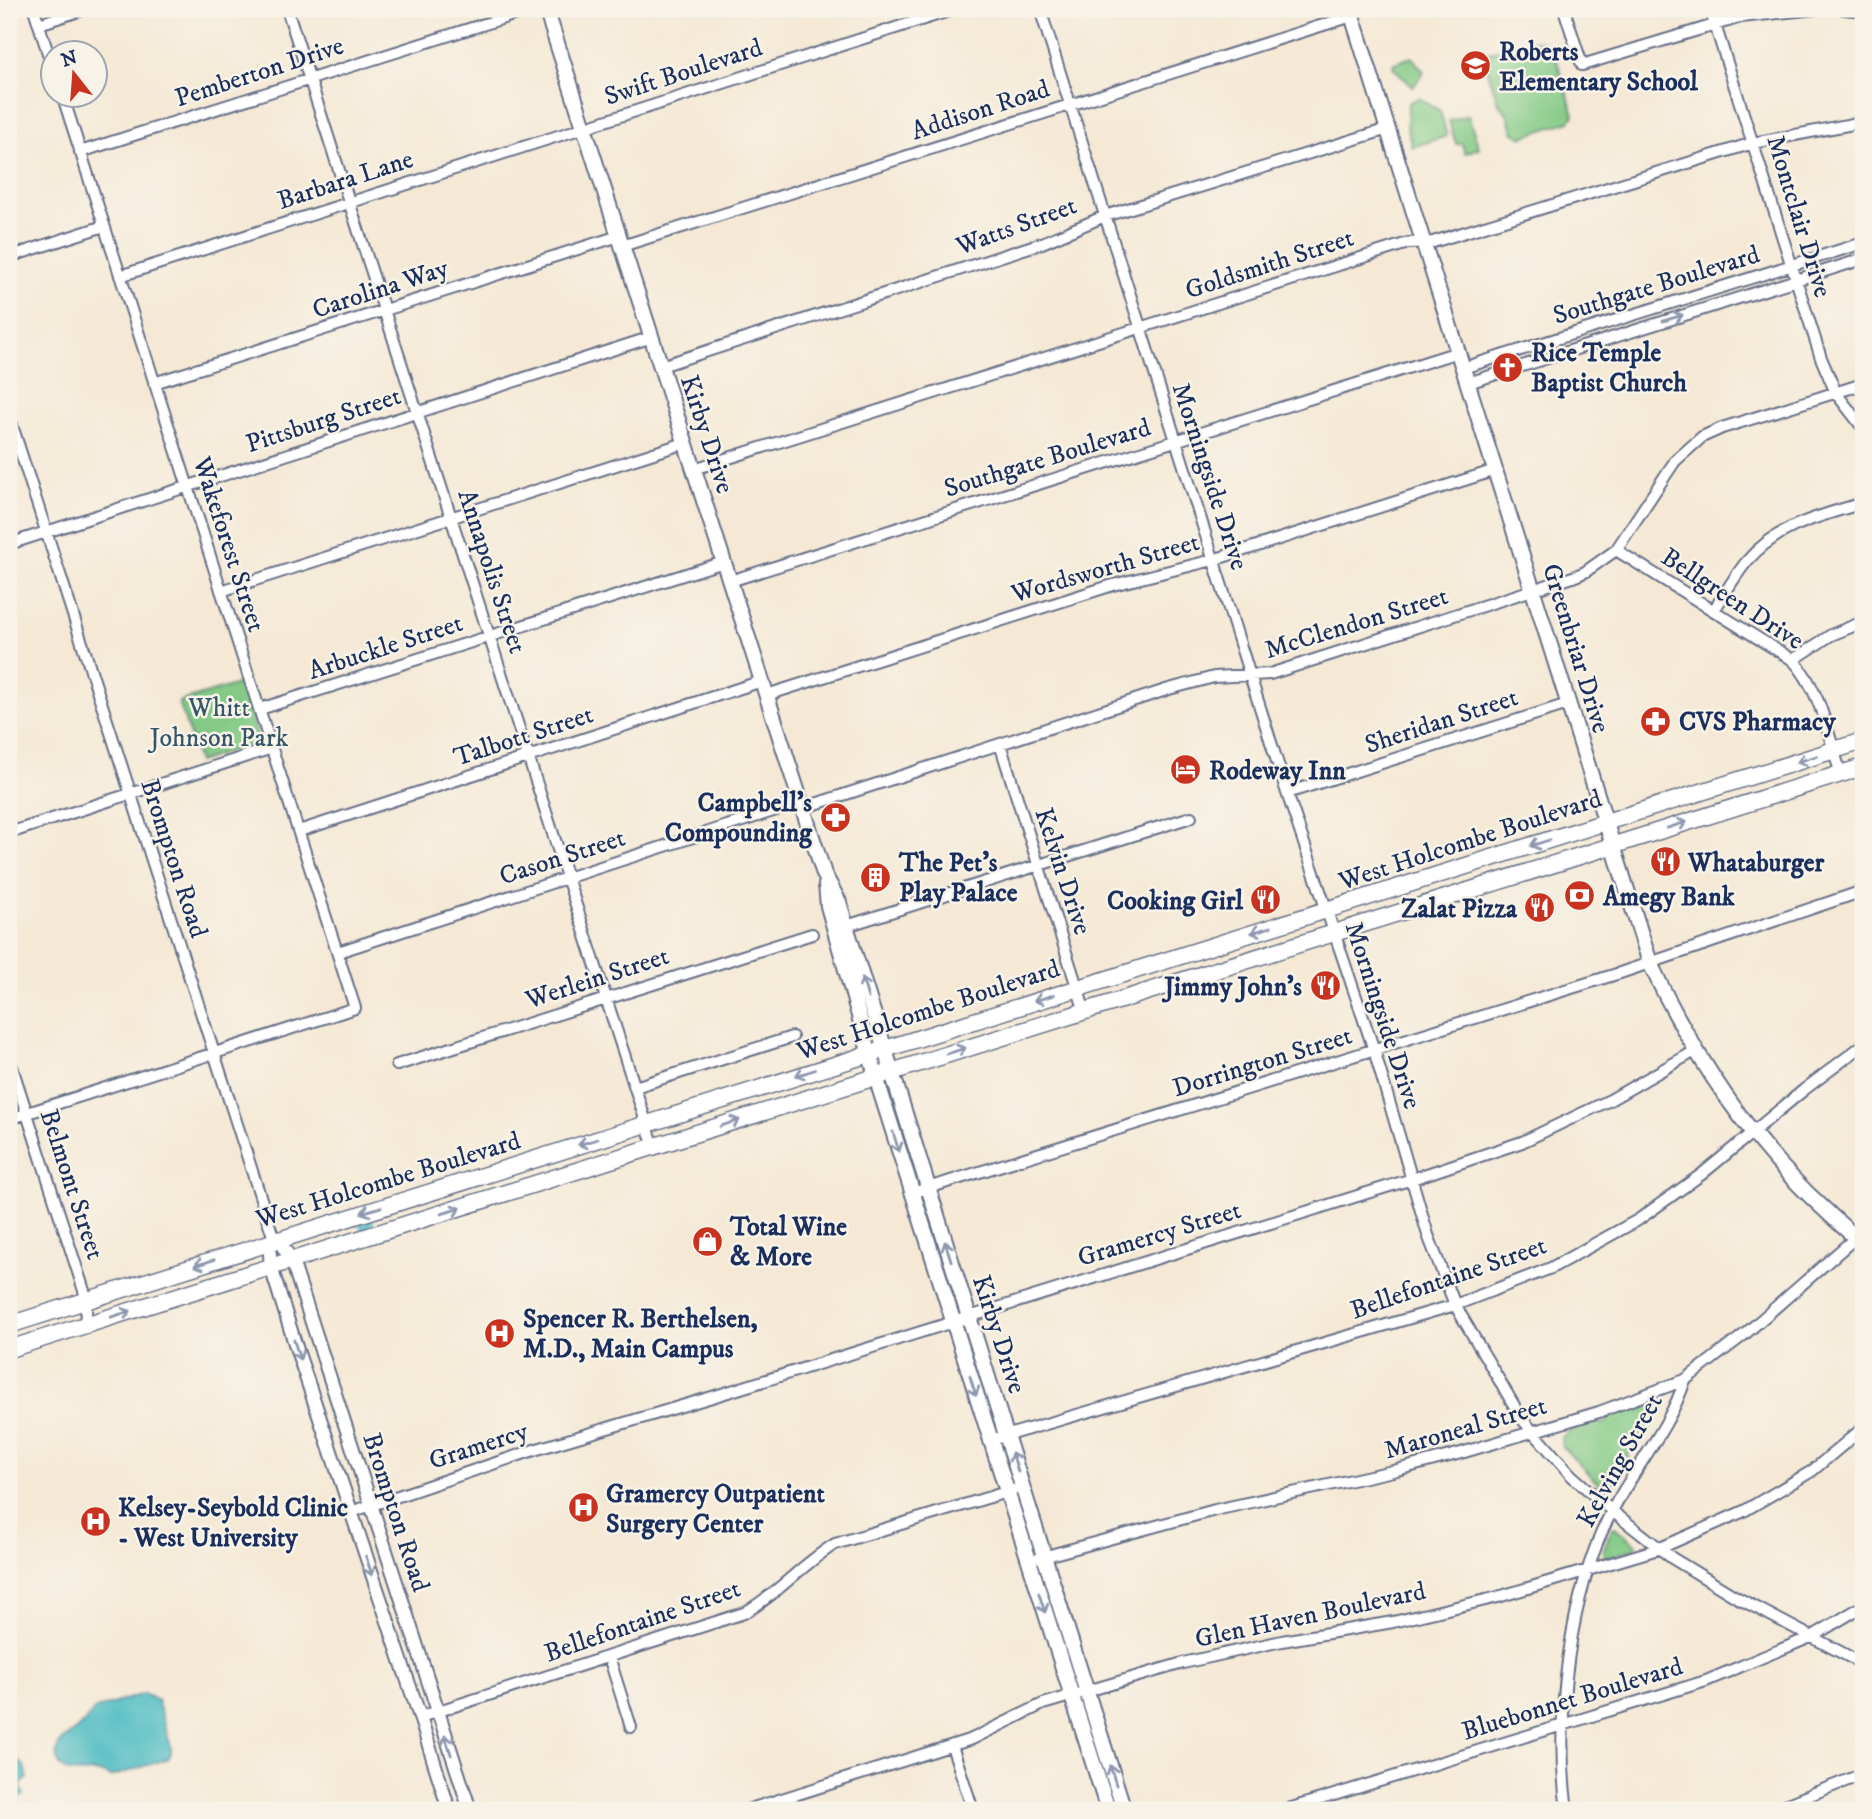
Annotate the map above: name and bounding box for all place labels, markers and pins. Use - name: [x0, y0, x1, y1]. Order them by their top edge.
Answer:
- place label: Roberts Elementary School: [1499, 36, 1699, 99]
- school or university icon: Roberts Elementary School: [1459, 49, 1493, 83]
- place label: Rice Temple Baptist Church: [1531, 337, 1687, 400]
- church icon: Rice Temple Baptist Church: [1491, 350, 1525, 384]
- pharmacy icon: CVS Pharmacy: [1639, 704, 1673, 738]
- place label: CVS Pharmacy: [1679, 706, 1836, 739]
- hotel icon: Rodeway Inn: [1169, 753, 1203, 787]
- place label: Rodeway Inn: [1209, 755, 1346, 788]
- place label: Campbell's Compounding: [665, 787, 813, 850]
- pharmacy icon: Campbell's Compounding: [818, 800, 852, 834]
- restaurant icon: Whataburger: [1648, 845, 1682, 879]
- place label: The Pet's Play Palace: [898, 847, 1018, 910]
- place label: Whataburger: [1687, 847, 1824, 880]
- building icon: The Pet's Play Palace: [859, 860, 893, 894]
- bank icon: Amegy Bank: [1563, 879, 1597, 913]
- place label: Amegy Bank: [1602, 881, 1736, 914]
- restaurant icon: Cooking Girl: [1249, 883, 1283, 917]
- place label: Cooking Girl: [1107, 885, 1244, 918]
- restaurant icon: Zalat Pizza: [1523, 891, 1557, 925]
- place label: Zalat Pizza: [1401, 893, 1518, 926]
- restaurant icon: Jimmy John's: [1308, 969, 1342, 1003]
- place label: Jimmy John's: [1161, 971, 1302, 1004]
- place label: Total Wine & More: [729, 1211, 847, 1274]
- shop icon: Total Wine & More: [690, 1224, 724, 1258]
- place label: Spencer R. Berthelsen, M.D., Main Campus: [523, 1303, 758, 1366]
- hospital icon: Spencer R. Berthelsen, M.D., Main Campus: [483, 1316, 517, 1350]
- place label: Gramercy Outpatient Surgery Center: [606, 1478, 825, 1541]
- hospital icon: Gramercy Outpatient Surgery Center: [566, 1491, 600, 1525]
- place label: Kelsey-Seybold Clinic - West University: [118, 1492, 348, 1555]
- hospital icon: Kelsey-Seybold Clinic - West University: [78, 1505, 112, 1539]

